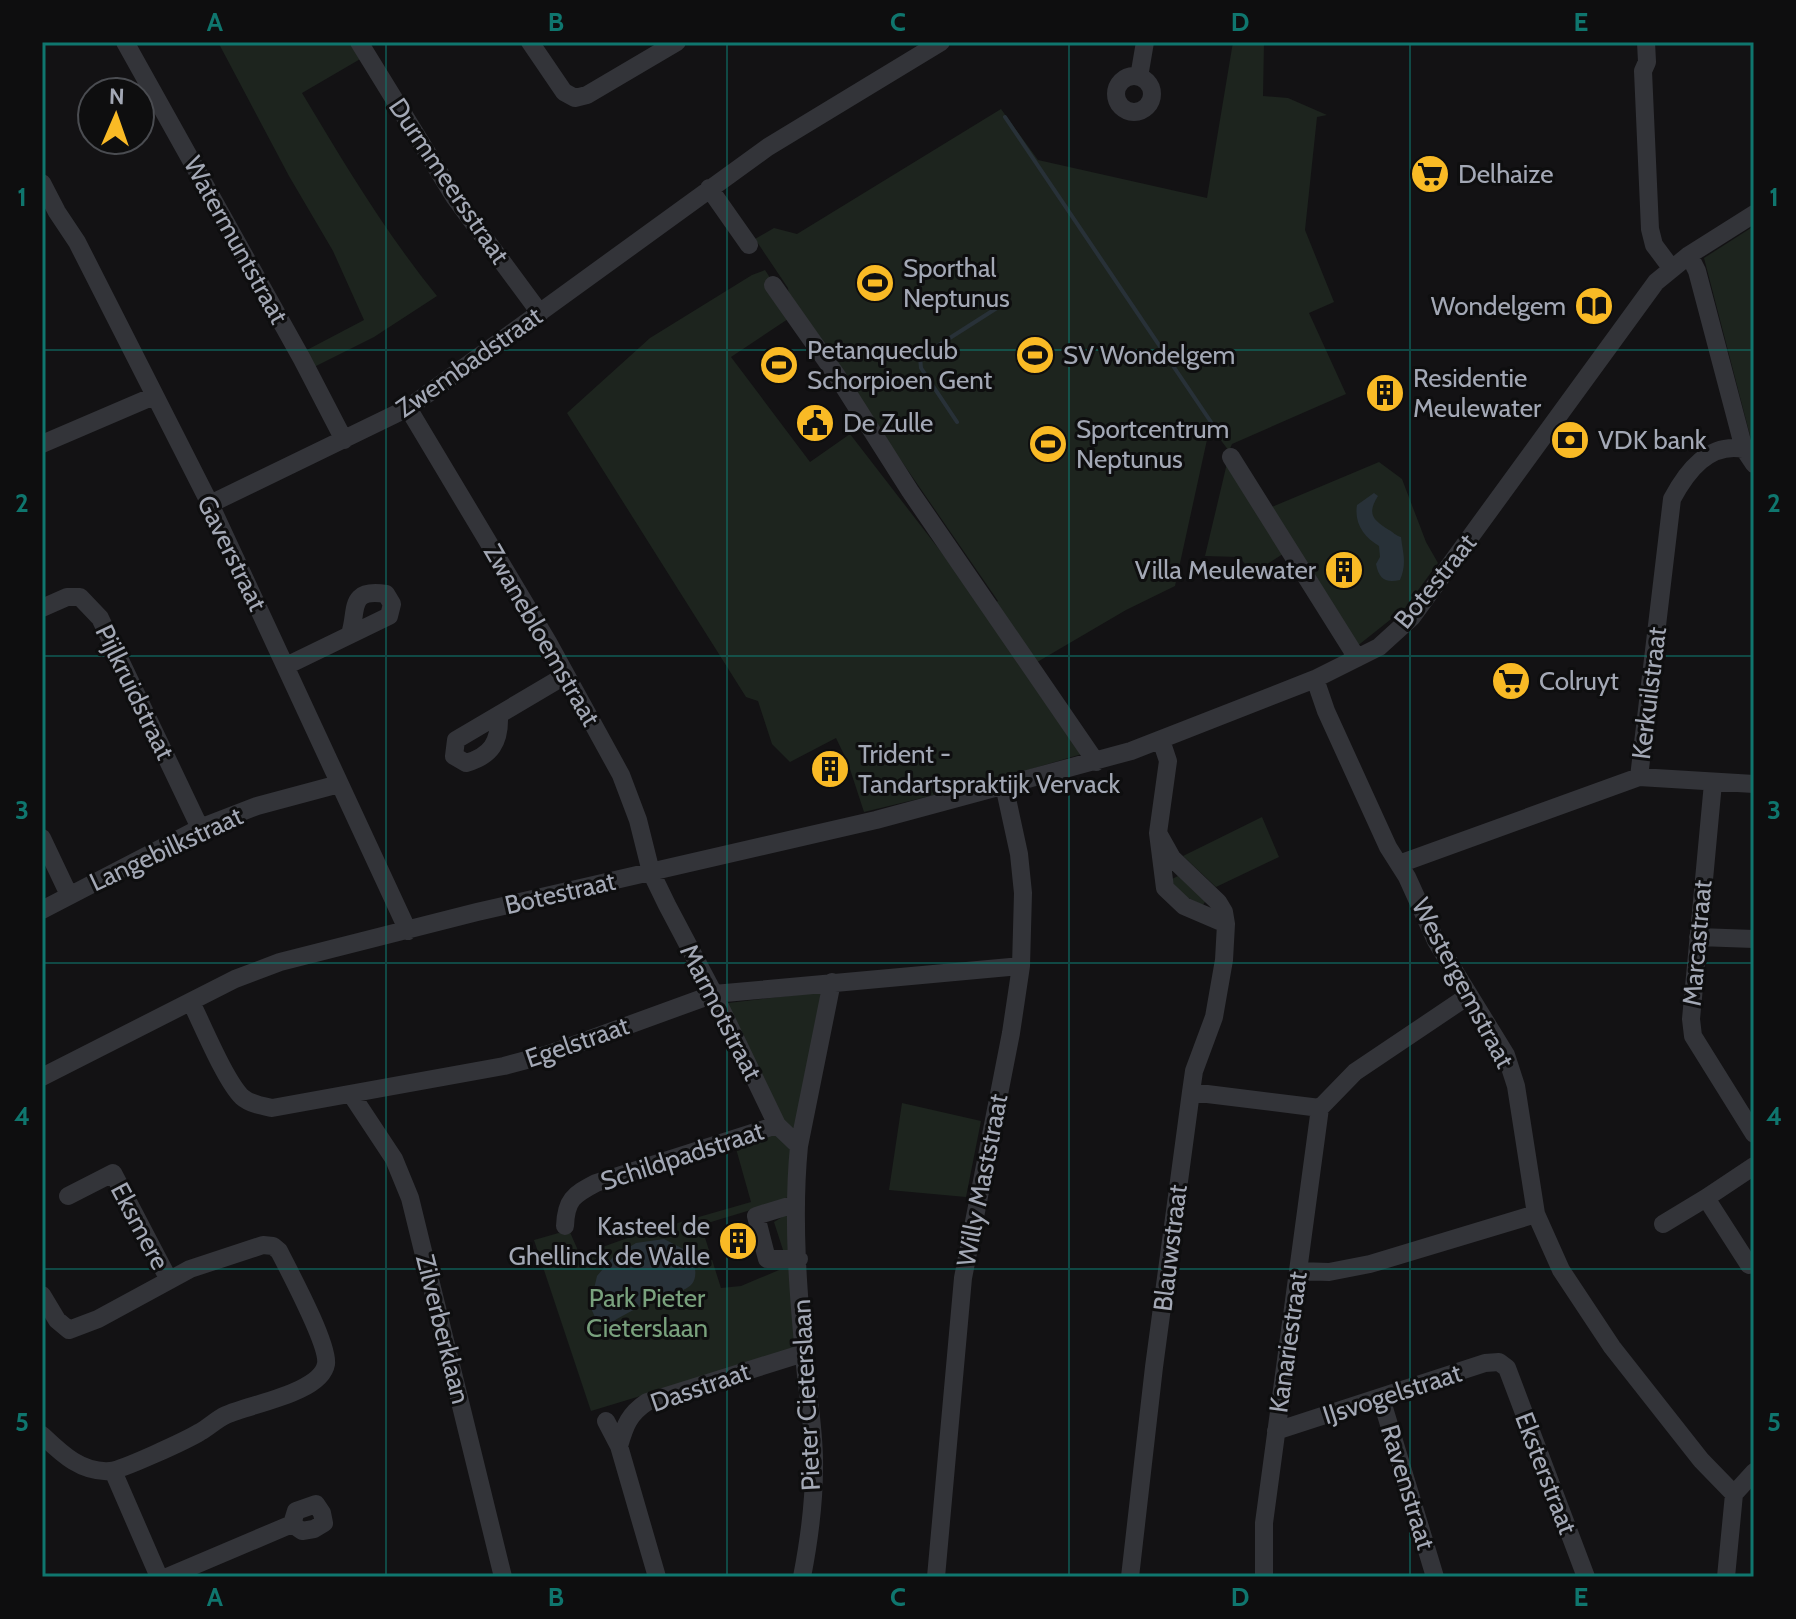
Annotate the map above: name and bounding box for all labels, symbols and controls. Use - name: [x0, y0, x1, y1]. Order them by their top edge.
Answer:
- text: A: [207, 6, 224, 38]
- text: B: [548, 6, 564, 38]
- text: C: [890, 6, 906, 38]
- text: D: [1231, 6, 1249, 38]
- text: E: [1574, 6, 1588, 38]
- north arrow: [76, 76, 156, 156]
- text: N: [108, 83, 125, 110]
- street label: Durmmeersstraat: [382, 92, 516, 270]
- street label: Watermuntstraat: [177, 151, 295, 330]
- supermarket icon: Delhaize: [1409, 153, 1451, 195]
- place label: Delhaize: [1458, 158, 1554, 190]
- text: 1: [17, 181, 27, 213]
- text: 1: [1769, 181, 1779, 213]
- place label: Sporthal Neptunus: [903, 252, 1010, 314]
- sports icon: Sporthal Neptunus: [854, 262, 896, 304]
- library icon: Wondelgem: [1573, 285, 1615, 327]
- place label: Wondelgem: [1431, 290, 1566, 322]
- street label: Zwembadstraat: [390, 300, 548, 424]
- place label: Petanqueclub Schorpioen Gent: [807, 334, 993, 396]
- sports icon: SV Wondelgem: [1014, 334, 1056, 376]
- place label: SV Wondelgem: [1063, 339, 1235, 371]
- sports icon: Petanqueclub Schorpioen Gent: [758, 344, 800, 386]
- place label: Residentie Meulewater: [1413, 362, 1542, 424]
- building icon: Residentie Meulewater: [1364, 372, 1406, 414]
- public building icon: De Zulle: [794, 402, 836, 444]
- place label: De Zulle: [843, 407, 933, 439]
- place label: Sportcentrum Neptunus: [1076, 413, 1229, 475]
- bank icon: VDK bank: [1549, 419, 1591, 461]
- sports icon: Sportcentrum Neptunus: [1027, 423, 1069, 465]
- place label: VDK bank: [1598, 424, 1707, 456]
- text: 2: [15, 487, 29, 519]
- text: 2: [1767, 487, 1781, 519]
- street label: Gaverstraat: [190, 490, 274, 616]
- street label: Botestraat: [1387, 527, 1483, 635]
- street label: Zwanebloemstraat: [477, 538, 607, 732]
- building icon: Villa Meulewater: [1323, 549, 1365, 591]
- place label: Villa Meulewater: [1135, 554, 1317, 586]
- street label: Pijlkruidstraat: [89, 619, 182, 765]
- street label: Kerkuilstraat: [1625, 625, 1673, 761]
- supermarket icon: Colruyt: [1490, 660, 1532, 702]
- place label: Colruyt: [1539, 665, 1619, 697]
- place label: Trident - Tandartspraktijk Vervack: [858, 738, 1121, 800]
- building icon: Trident - Tandartspraktijk Vervack: [809, 748, 851, 790]
- text: 3: [15, 794, 29, 826]
- text: 3: [1767, 794, 1781, 826]
- street label: Langebilkstraat: [84, 800, 248, 898]
- street label: Botestraat: [502, 865, 619, 921]
- street label: Marcastraat: [1676, 878, 1718, 1007]
- street label: Westergemstraat: [1405, 893, 1521, 1074]
- street label: Marmotstraat: [673, 939, 769, 1086]
- street label: Egelstraat: [521, 1009, 633, 1075]
- street label: Willy Maststraat: [950, 1091, 1014, 1269]
- text: 4: [14, 1100, 30, 1132]
- text: 4: [1766, 1100, 1782, 1132]
- street label: Schildpadstraat: [596, 1115, 768, 1197]
- street label: Eksmere: [104, 1177, 176, 1275]
- street label: Blauwstraat: [1146, 1183, 1194, 1313]
- place label: Kasteel de Ghellinck de Walle: [509, 1210, 710, 1272]
- building icon: Kasteel de Ghellinck de Walle: [717, 1220, 759, 1262]
- street label: Zilverberklaan: [409, 1251, 477, 1407]
- street label: Kanariestraat: [1262, 1269, 1314, 1415]
- park label: Park Pieter Cieterslaan: [586, 1282, 708, 1344]
- street label: Pieter Cieterslaan: [785, 1298, 827, 1492]
- street label: Dasstraat: [646, 1355, 754, 1419]
- street label: IJsvogelstraat: [1319, 1356, 1466, 1431]
- text: 5: [15, 1406, 29, 1438]
- text: 5: [1767, 1406, 1781, 1438]
- street label: Eksterstraat: [1508, 1408, 1584, 1539]
- street label: Ravenstraat: [1374, 1421, 1442, 1554]
- text: A: [207, 1581, 224, 1613]
- text: B: [548, 1581, 564, 1613]
- text: C: [890, 1581, 906, 1613]
- text: D: [1231, 1581, 1249, 1613]
- text: E: [1574, 1581, 1588, 1613]

